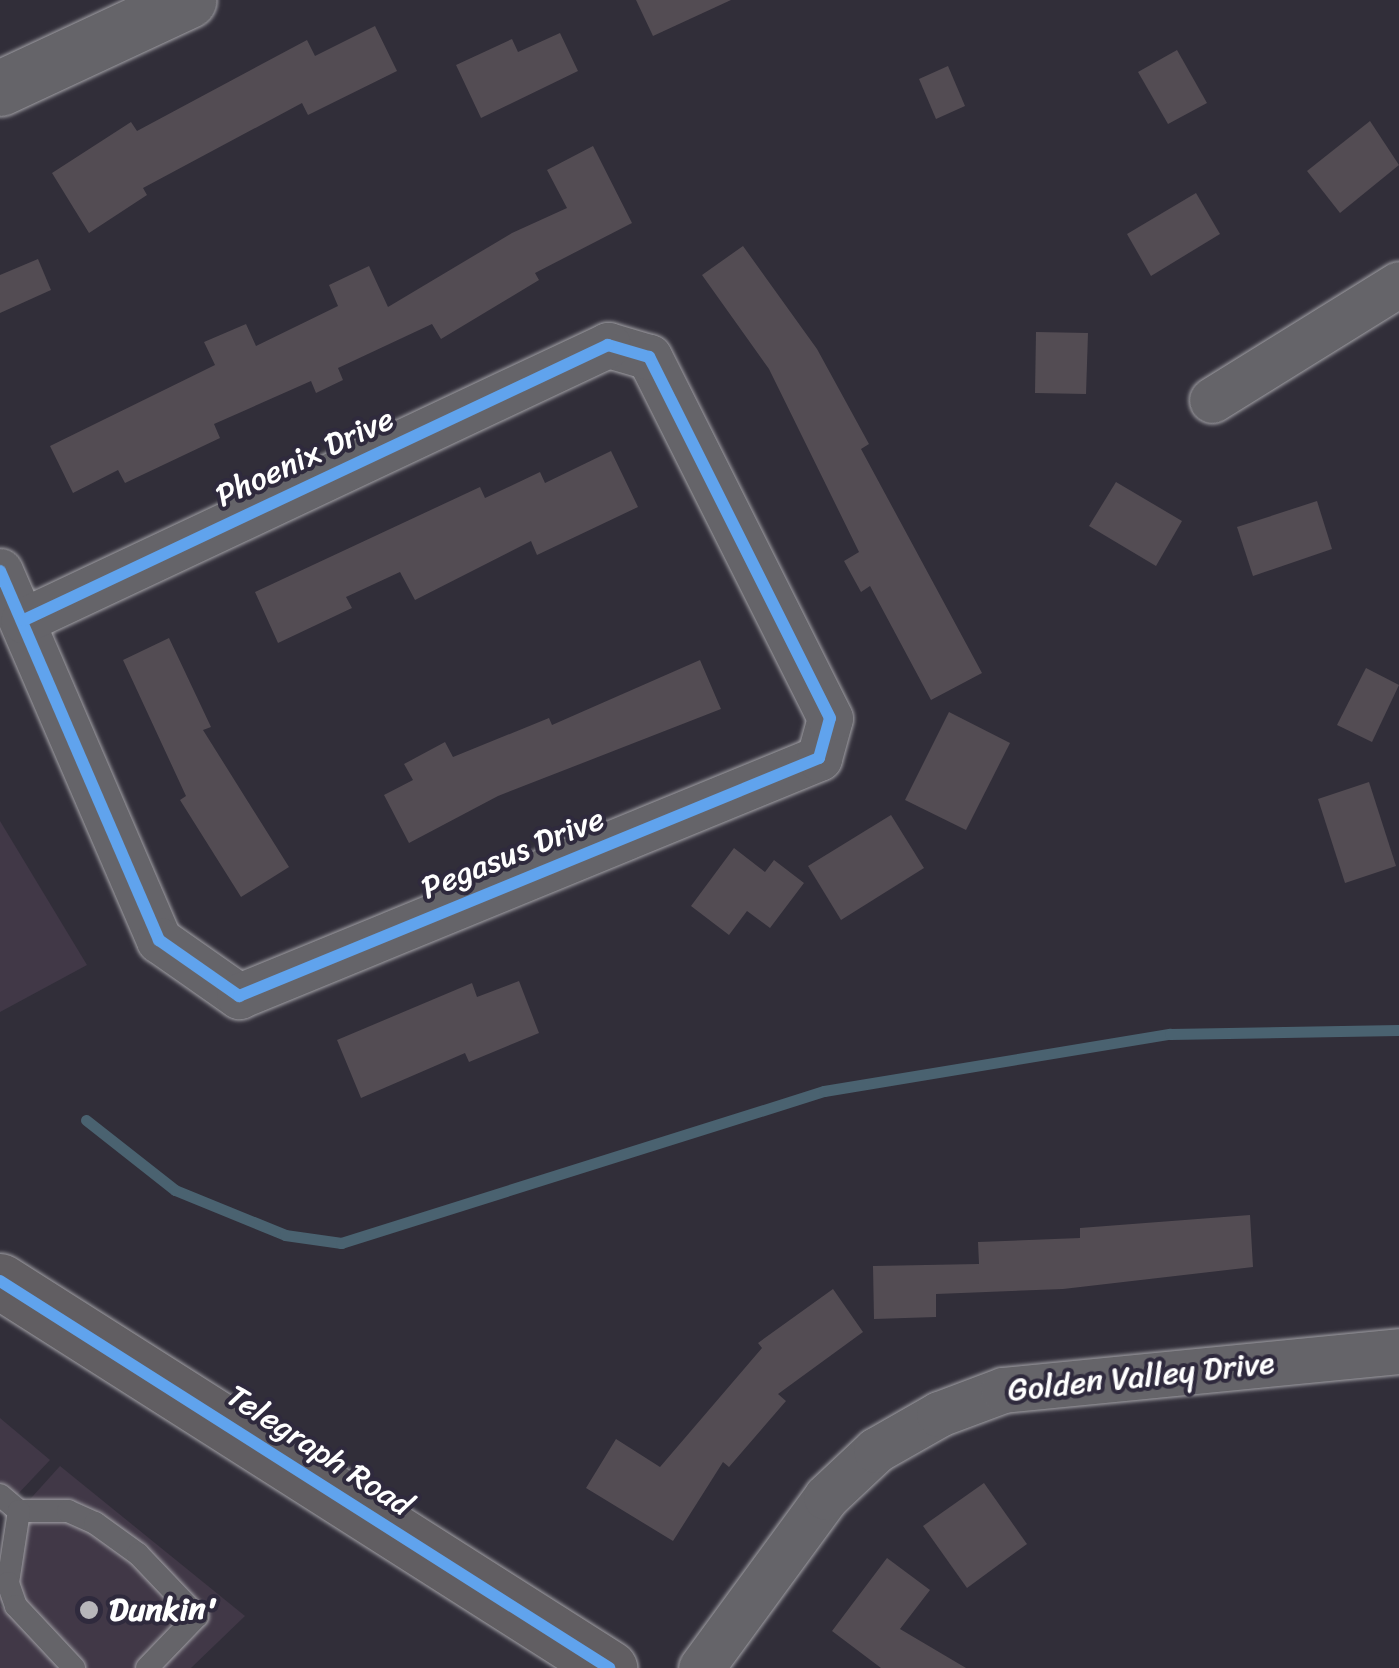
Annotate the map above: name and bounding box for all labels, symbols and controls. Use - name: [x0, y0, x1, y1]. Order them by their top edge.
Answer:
- street label: Phoenix Drive: [210, 400, 400, 516]
- street label: Pegasus Drive: [416, 800, 610, 908]
- street label: Golden Valley Drive: [1005, 1344, 1277, 1410]
- street label: Telegraph Road: [219, 1377, 419, 1525]
- place label: Dunkin': [109, 1591, 218, 1629]
- marker: Dunkin': [78, 1599, 100, 1621]

